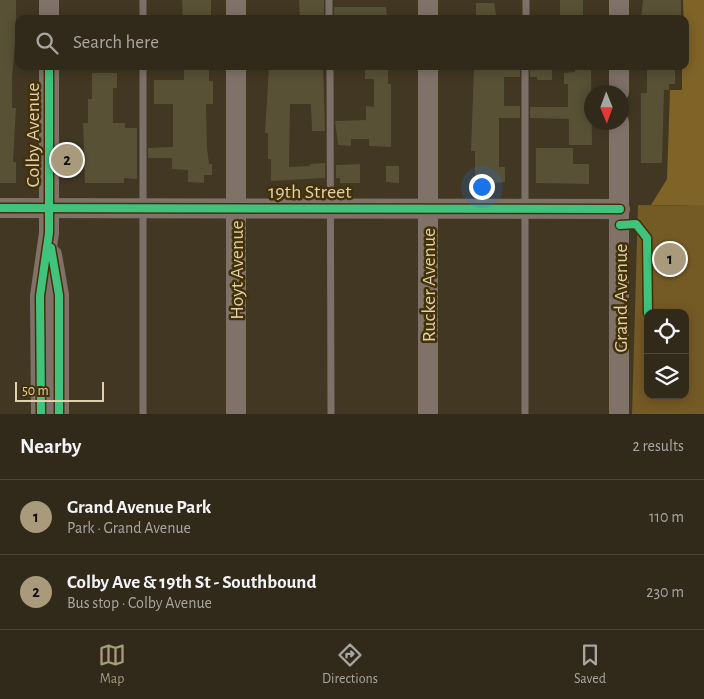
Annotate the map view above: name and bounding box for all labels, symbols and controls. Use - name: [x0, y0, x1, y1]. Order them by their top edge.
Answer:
- search box: [15, 15, 689, 70]
- icon: search: [33, 29, 61, 57]
- text: Search here: [73, 33, 159, 52]
- street label: Colby Avenue: [23, 83, 43, 187]
- north arrow: [584, 85, 629, 130]
- pin: 2: [51, 141, 83, 179]
- your location: [469, 174, 495, 200]
- street label: 19th Street: [268, 182, 352, 202]
- street label: Hoyt Avenue: [227, 220, 247, 320]
- street label: Rucker Avenue: [419, 228, 439, 342]
- pin: 1: [654, 240, 686, 278]
- street label: Grand Avenue: [611, 243, 631, 353]
- map controls: [644, 309, 689, 399]
- button: locate: [644, 309, 689, 354]
- button: layers: [644, 354, 689, 399]
- scale bar: [15, 379, 104, 402]
- text: 50 m: [22, 384, 49, 398]
- text: Nearby: [20, 436, 81, 457]
- text: 2 results: [632, 438, 684, 454]
- text: Grand Avenue Park: [67, 498, 211, 517]
- text: 1: [33, 509, 39, 525]
- text: 110 m: [649, 509, 684, 525]
- text: Park · Grand Avenue: [67, 520, 191, 536]
- text: Colby Ave & 19th St - Southbound: [67, 573, 316, 592]
- text: 2: [32, 584, 40, 600]
- text: 230 m: [646, 584, 684, 600]
- text: Bus stop · Colby Avenue: [67, 595, 212, 611]
- tab: Map: [98, 641, 126, 688]
- tab: Directions: [322, 641, 378, 688]
- tab: Saved: [574, 641, 606, 688]

